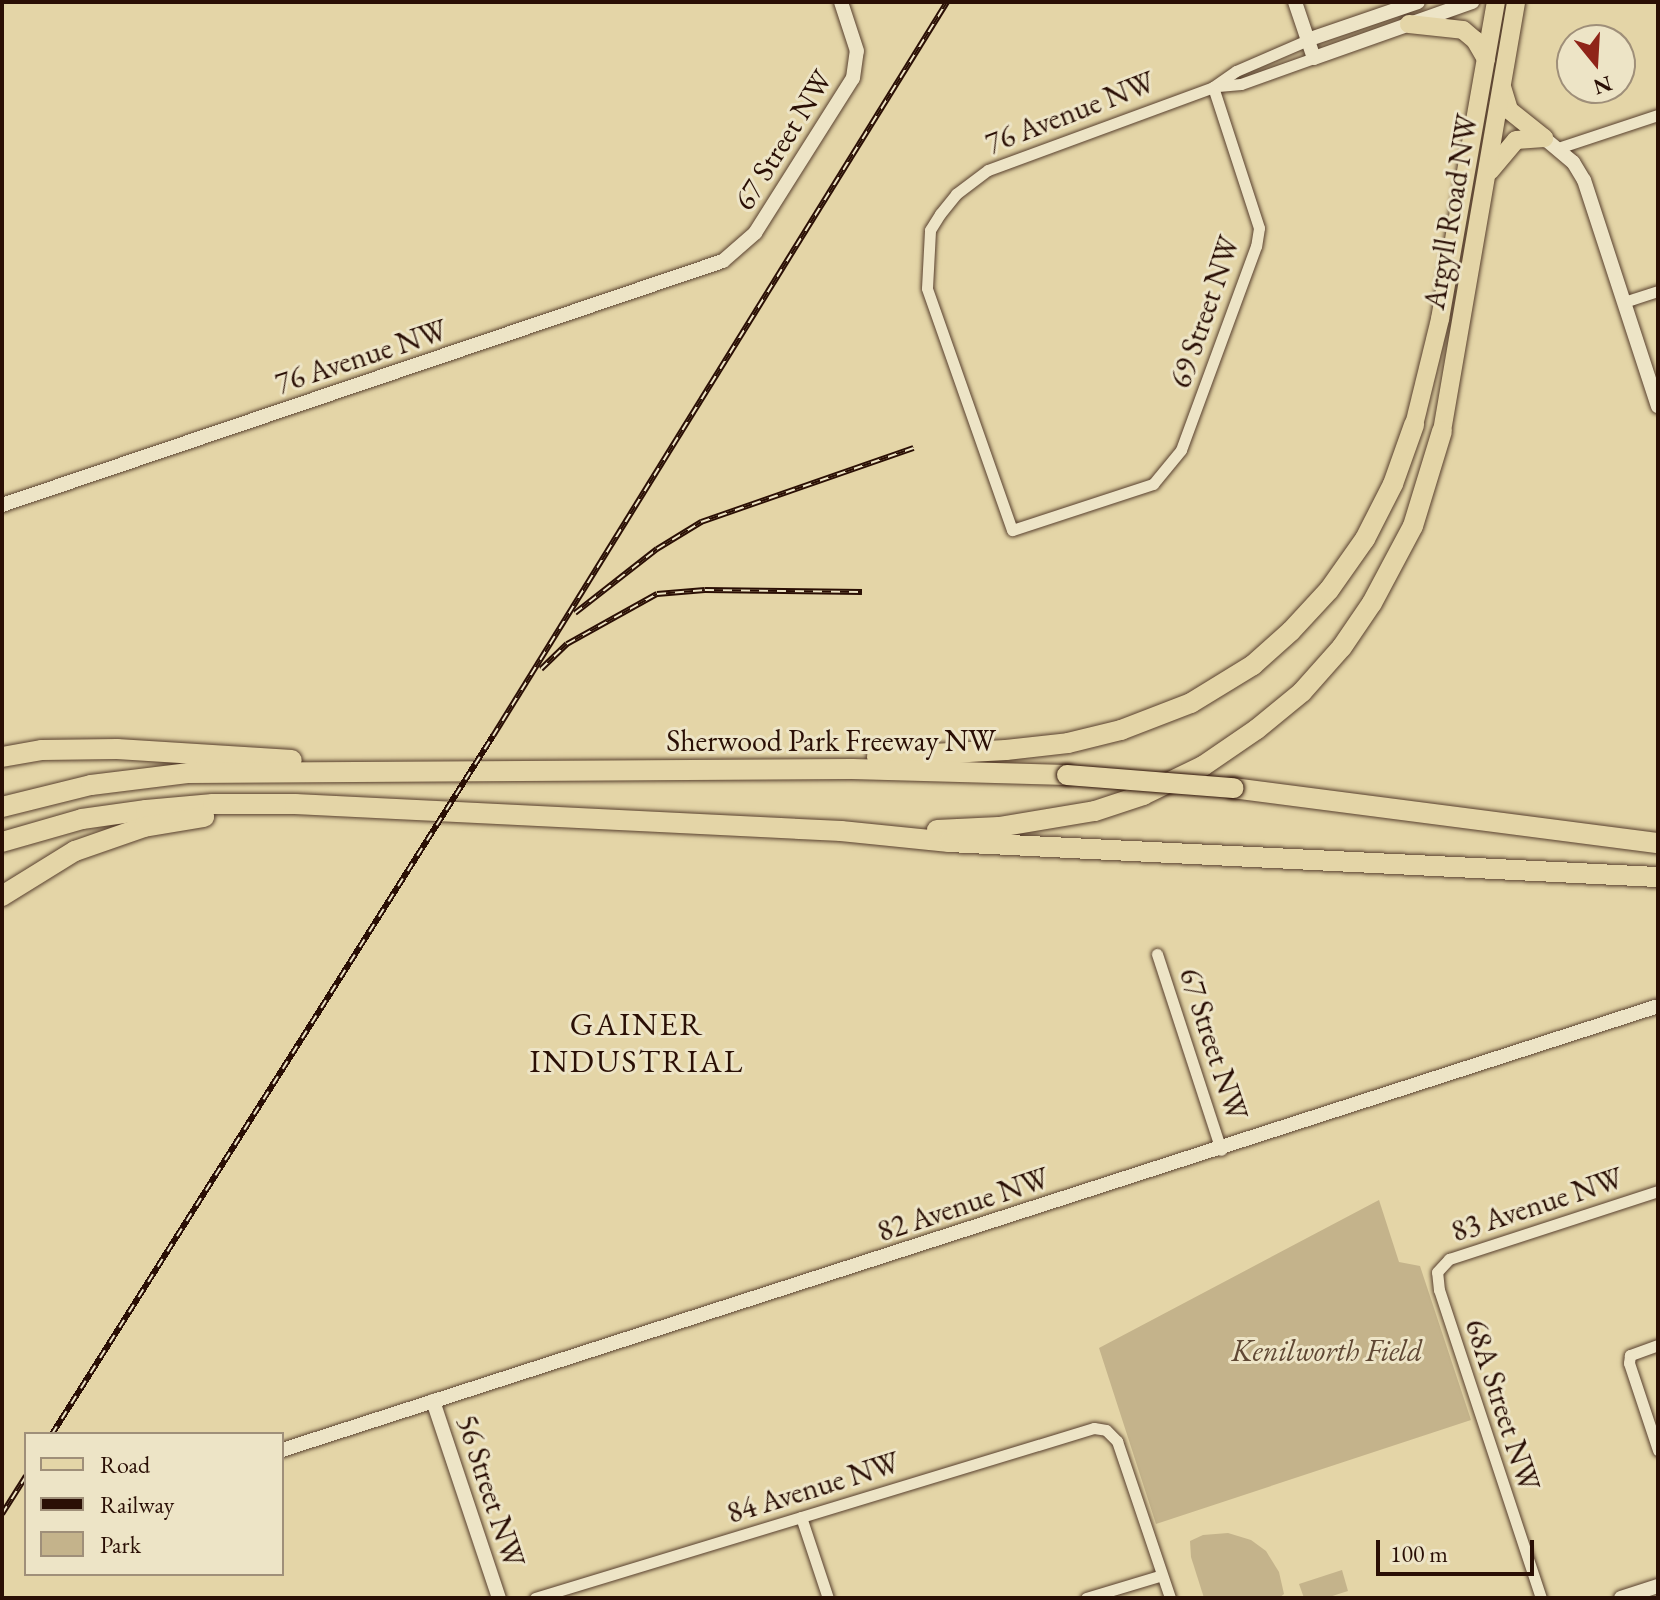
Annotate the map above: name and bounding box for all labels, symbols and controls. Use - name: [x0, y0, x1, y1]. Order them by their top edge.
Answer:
- north arrow: [1556, 24, 1636, 104]
- street label: 67 Street NW: [726, 63, 840, 217]
- street label: 76 Avenue NW: [980, 64, 1160, 162]
- text: N: [1590, 69, 1616, 102]
- street label: Argyll Road NW: [1416, 112, 1486, 312]
- street label: 69 Street NW: [1162, 231, 1248, 393]
- street label: 76 Avenue NW: [271, 312, 451, 402]
- street label: Sherwood Park Freeway NW: [666, 723, 996, 759]
- street label: 67 Street NW: [1171, 963, 1255, 1125]
- district label: GAINER INDUSTRIAL: [530, 1006, 744, 1081]
- street label: 82 Avenue NW: [873, 1160, 1053, 1250]
- street label: 83 Avenue NW: [1447, 1160, 1627, 1250]
- street label: 68A Street NW: [1457, 1314, 1547, 1496]
- park label: Kenilworth Field: [1232, 1333, 1422, 1369]
- street label: 56 Street NW: [448, 1410, 532, 1572]
- legend: [24, 1432, 284, 1576]
- street label: 84 Avenue NW: [723, 1445, 903, 1531]
- text: Road: [100, 1449, 150, 1480]
- text: Railway: [100, 1489, 174, 1520]
- scale bar: [1380, 1524, 1538, 1574]
- text: Park: [100, 1529, 141, 1560]
- text: 100 m: [1390, 1538, 1448, 1569]

